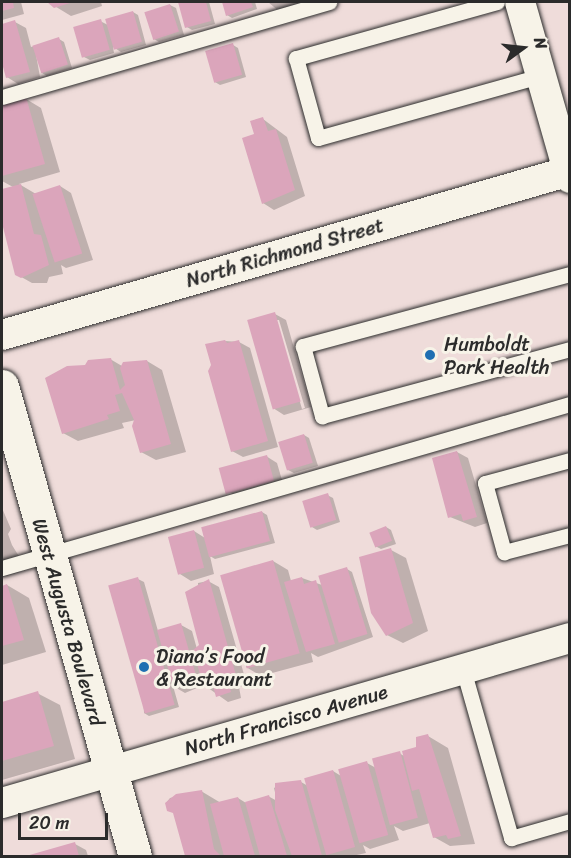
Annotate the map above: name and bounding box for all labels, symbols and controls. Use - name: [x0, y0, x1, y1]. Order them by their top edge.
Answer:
- north arrow: [493, 18, 553, 78]
- text: N: [525, 34, 556, 52]
- street label: North Richmond Street: [183, 213, 387, 293]
- place label: Humboldt Park Health: [444, 332, 550, 379]
- marker: Humboldt Park Health: [421, 346, 439, 364]
- street label: West Augusta Boulevard: [27, 516, 109, 728]
- place label: Diana’s Food & Restaurant: [156, 644, 273, 691]
- marker: Diana’s Food & Restaurant: [137, 660, 151, 674]
- street label: North Francisco Avenue: [182, 679, 390, 761]
- scale bar: [21, 801, 111, 839]
- text: 20 m: [29, 807, 69, 839]

